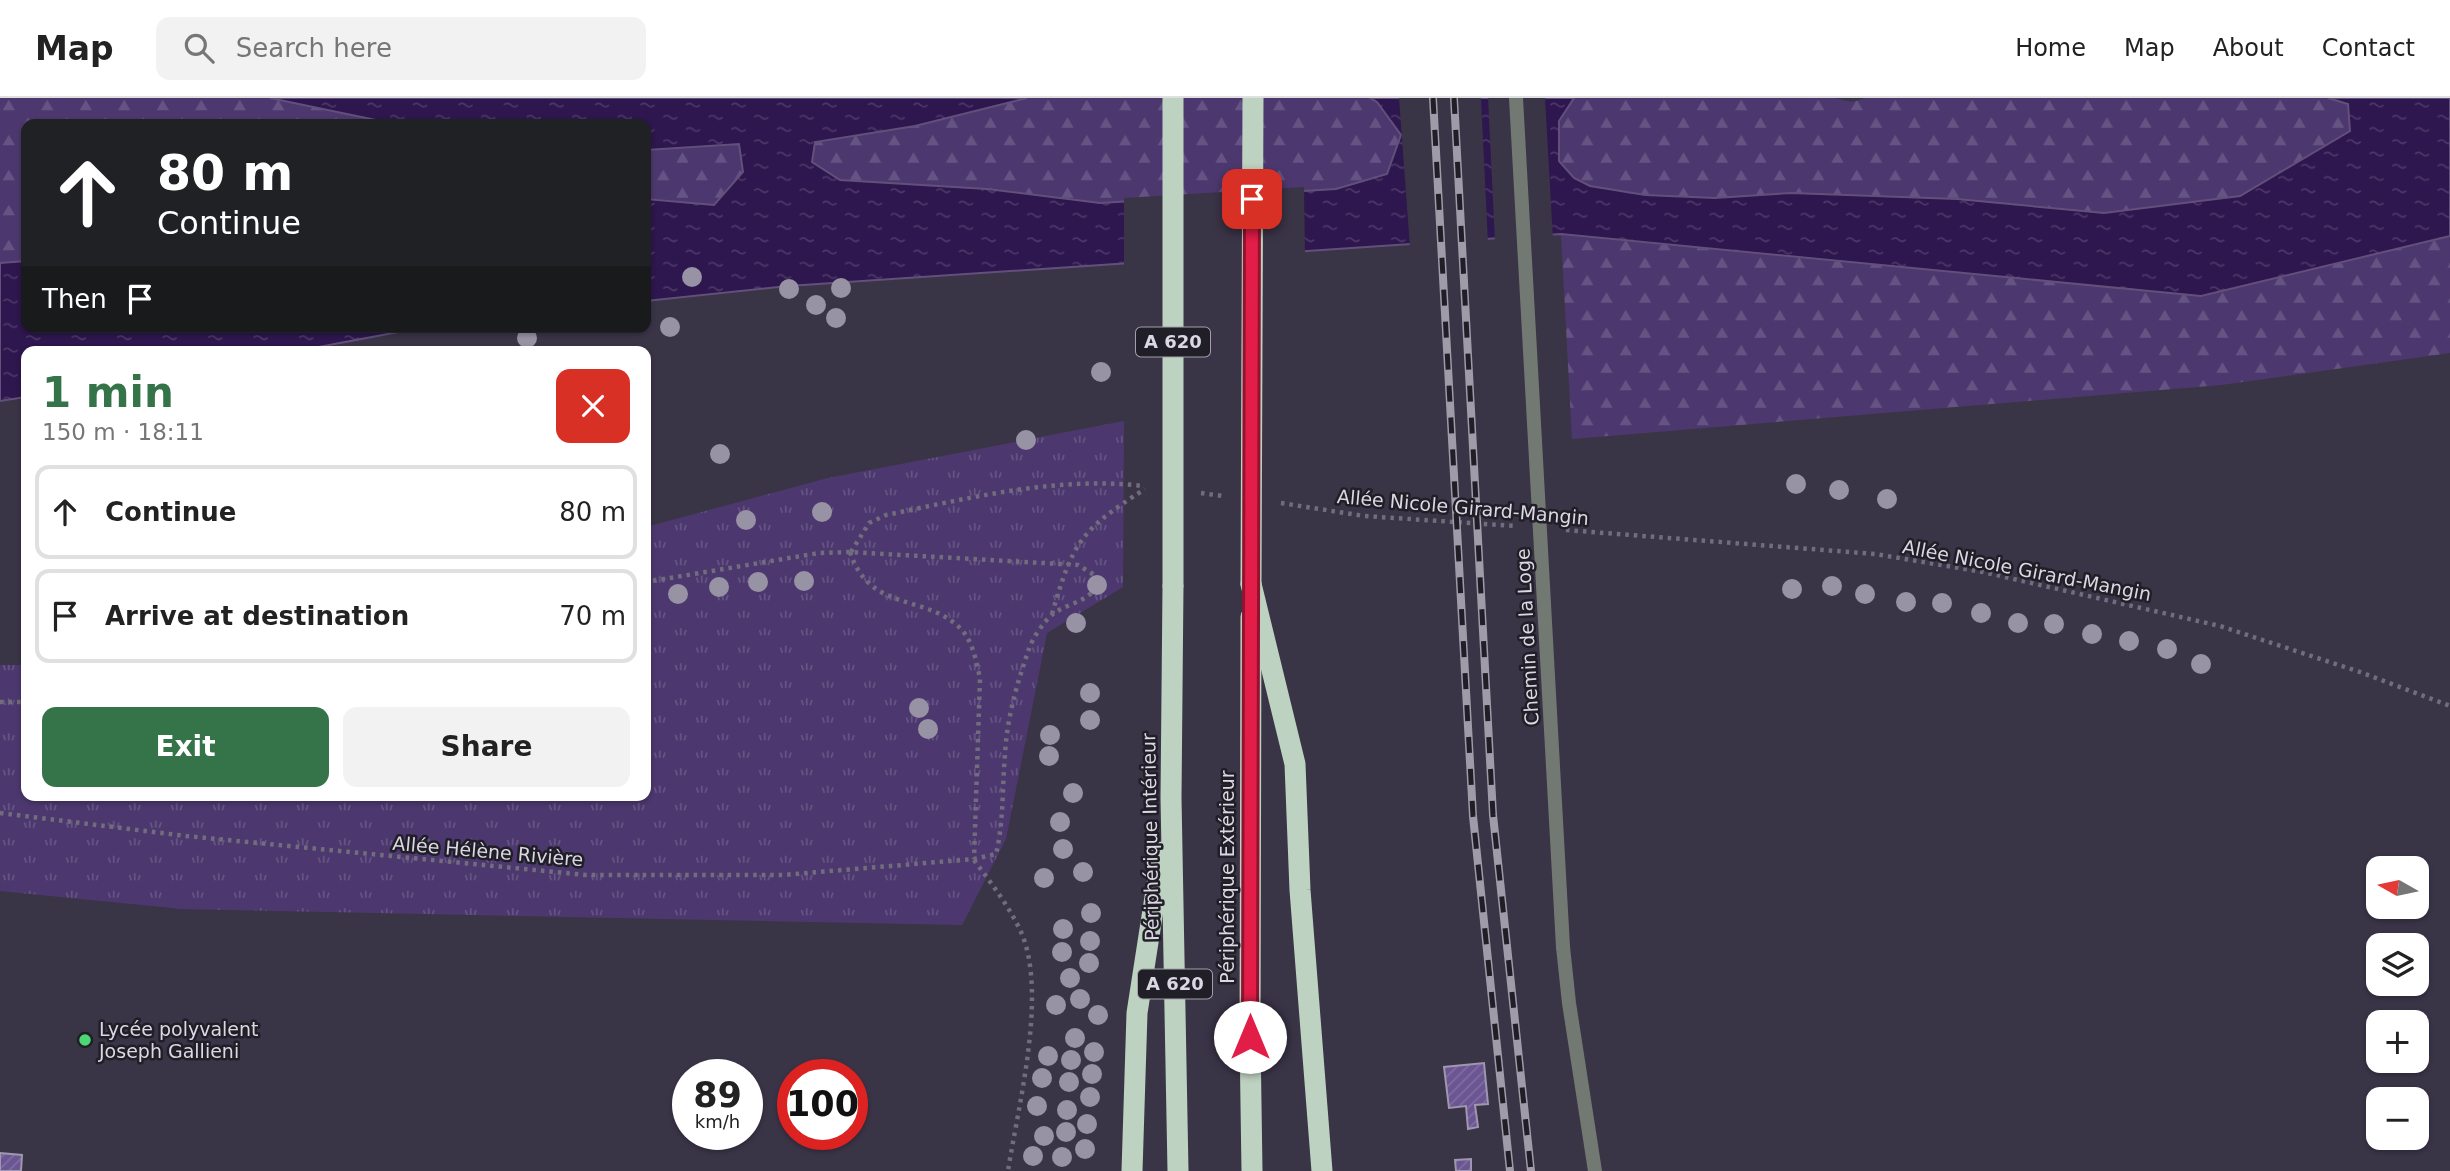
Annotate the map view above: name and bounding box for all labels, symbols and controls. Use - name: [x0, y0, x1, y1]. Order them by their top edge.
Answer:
- search box: [156, 17, 646, 80]
- text: Map: [35, 29, 114, 68]
- icon: search: [180, 29, 218, 67]
- text: Search here: [236, 33, 392, 63]
- text: Home: [2015, 34, 2086, 62]
- text: Map: [2124, 34, 2175, 62]
- text: About: [2213, 34, 2284, 62]
- text: Contact: [2322, 34, 2415, 62]
- text: 80 m: [157, 145, 293, 202]
- icon: ahead: [42, 147, 133, 238]
- pin: [1222, 169, 1282, 229]
- icon: arrive: [1233, 180, 1271, 218]
- text: Continue: [157, 204, 301, 242]
- icon: arrive: [121, 280, 159, 318]
- text: Then: [42, 284, 107, 314]
- road number: A 620: [1136, 328, 1210, 356]
- text: 1 min: [42, 368, 174, 417]
- button: close: [556, 369, 630, 443]
- text: 150 m · 18:11: [42, 419, 204, 445]
- street label: Allée Nicole Girard-Mangin: [1336, 485, 1590, 529]
- icon: ahead: [46, 493, 84, 531]
- text: Continue: [105, 497, 236, 527]
- text: 80 m: [559, 497, 626, 527]
- street label: Allée Nicole Girard-Mangin: [1901, 535, 2153, 605]
- street label: Chemin de la Loge: [1511, 548, 1543, 726]
- icon: arrive: [46, 597, 84, 635]
- text: Arrive at destination: [105, 601, 409, 631]
- text: 70 m: [559, 601, 626, 631]
- button: Exit: [42, 707, 329, 787]
- button: Share: [343, 707, 630, 787]
- street label: Périphérique Intérieur: [1137, 733, 1163, 941]
- street label: Périphérique Extérieur: [1216, 770, 1238, 984]
- street label: Allée Hélène Rivière: [392, 832, 584, 870]
- north arrow: [2366, 856, 2429, 919]
- map controls: [2366, 856, 2429, 1150]
- button: layers: [2366, 933, 2429, 996]
- road number: A 620: [1138, 970, 1212, 998]
- position arrow: [1213, 1000, 1287, 1074]
- button: +: [2366, 1010, 2429, 1073]
- place label: Lycée polyvalent Joseph Gallieni: [98, 1018, 259, 1062]
- marker: Lycée polyvalent Joseph Gallieni: [77, 1032, 93, 1048]
- speed limit sign: 100: [777, 1059, 868, 1150]
- text: 89: [693, 1075, 742, 1115]
- button: −: [2366, 1087, 2429, 1150]
- text: km/h: [695, 1111, 740, 1132]

